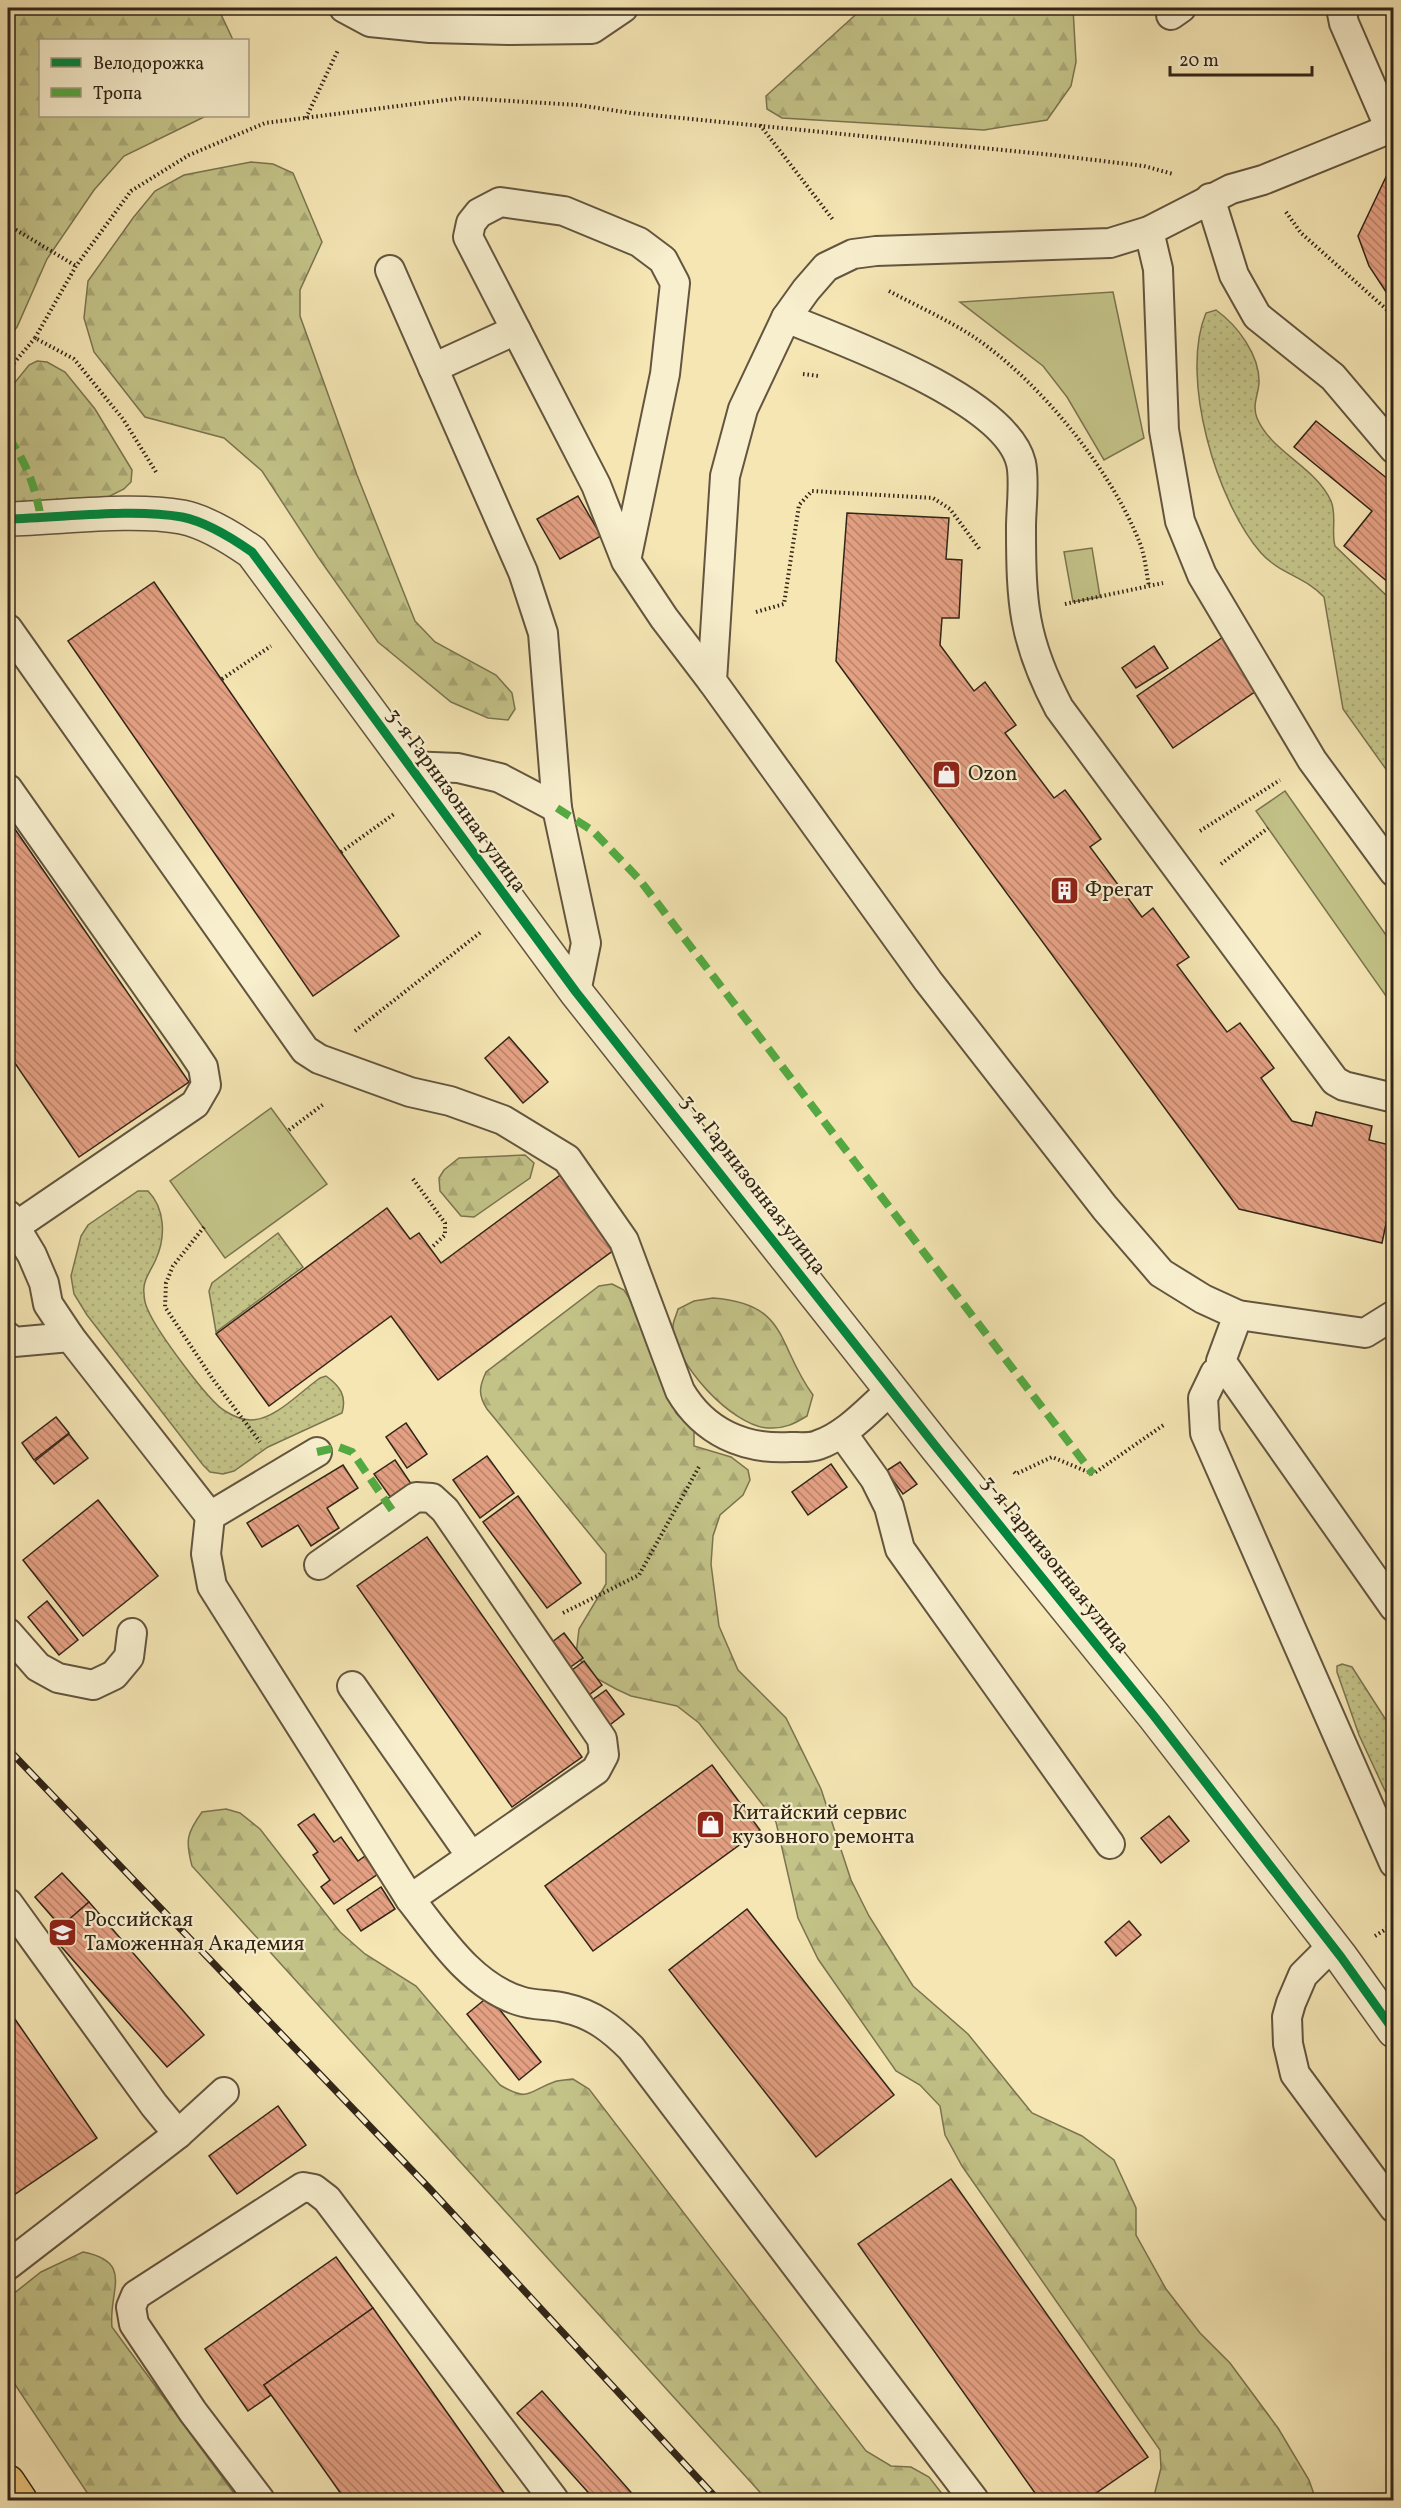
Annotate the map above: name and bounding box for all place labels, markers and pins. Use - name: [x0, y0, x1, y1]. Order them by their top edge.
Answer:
- shop icon: Ozon: [931, 758, 963, 790]
- place label: Ozon: [968, 760, 1018, 789]
- building icon: Фрегат: [1048, 874, 1080, 906]
- place label: Фрегат: [1085, 876, 1153, 905]
- place label: Китайский сервис кузовного ремонта: [732, 1799, 915, 1852]
- shop icon: Китайский сервис кузовного ремонта: [695, 1809, 727, 1841]
- place label: Российская Таможенная Академия: [84, 1906, 305, 1959]
- school or university icon: Российская Таможенная Академия: [47, 1916, 79, 1948]

